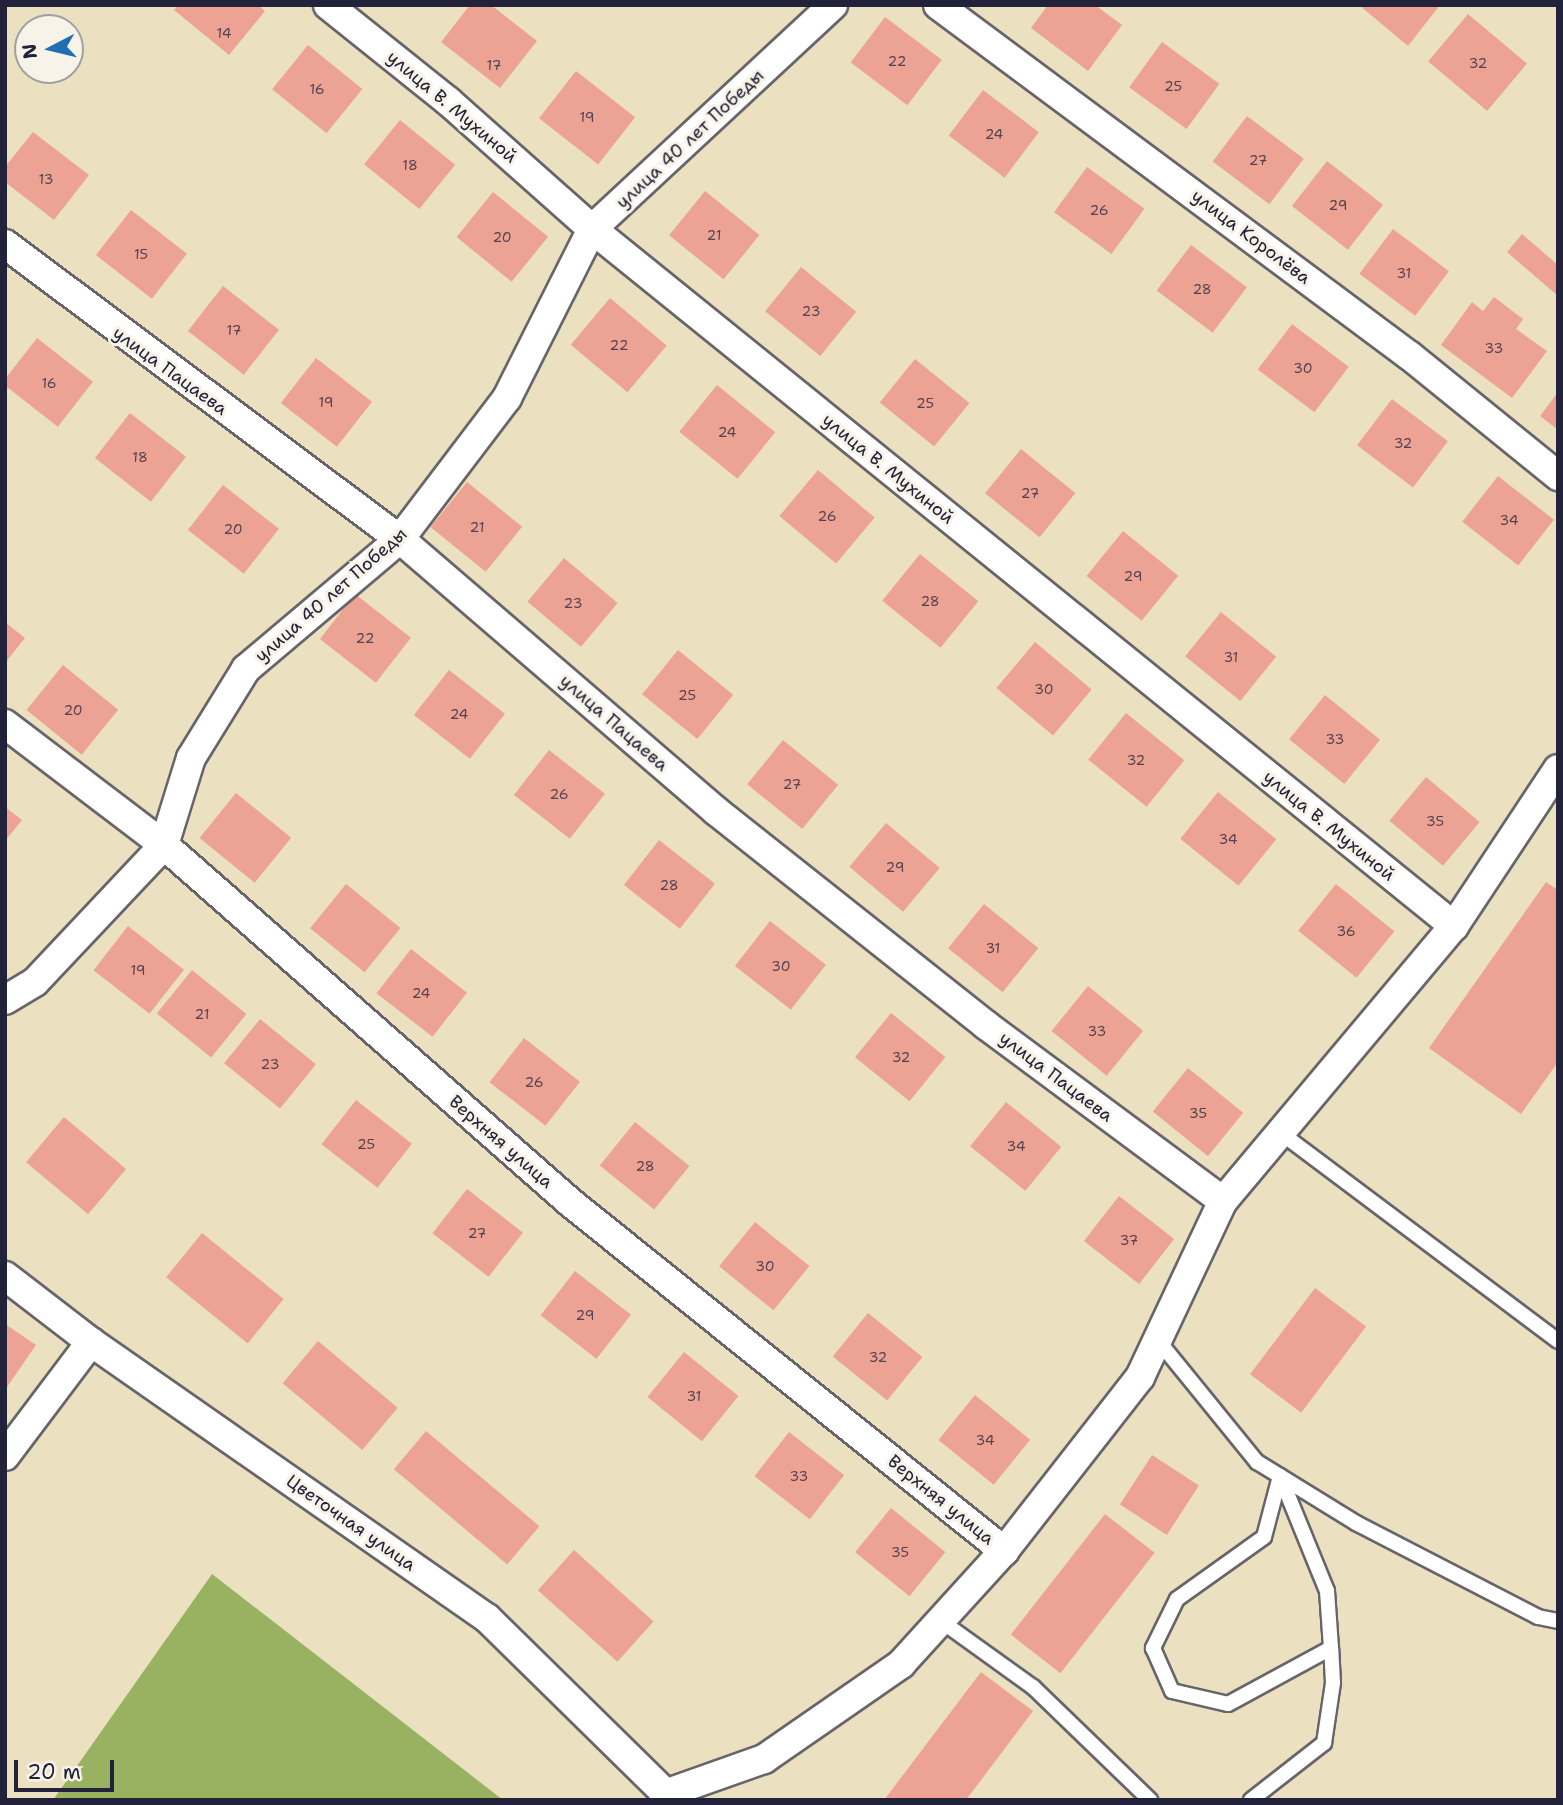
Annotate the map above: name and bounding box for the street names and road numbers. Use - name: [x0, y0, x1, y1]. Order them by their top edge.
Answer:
- street label: улица В. Мухиной: [383, 46, 521, 168]
- street label: улица 40 лет Победы: [612, 65, 768, 213]
- street label: улица Королёва: [1187, 185, 1315, 289]
- street label: улица Пацаева: [108, 322, 232, 420]
- street label: улица В. Мухиной: [818, 409, 958, 529]
- street label: улица 40 лет Победы: [251, 523, 411, 667]
- street label: улица Пацаева: [555, 670, 673, 776]
- street label: улица В. Мухиной: [1259, 766, 1399, 886]
- street label: улица Пацаева: [995, 1027, 1117, 1127]
- street label: Верхняя улица: [445, 1091, 557, 1193]
- street label: Верхняя улица: [883, 1450, 999, 1550]
- street label: Цветочная улица: [282, 1470, 420, 1576]

